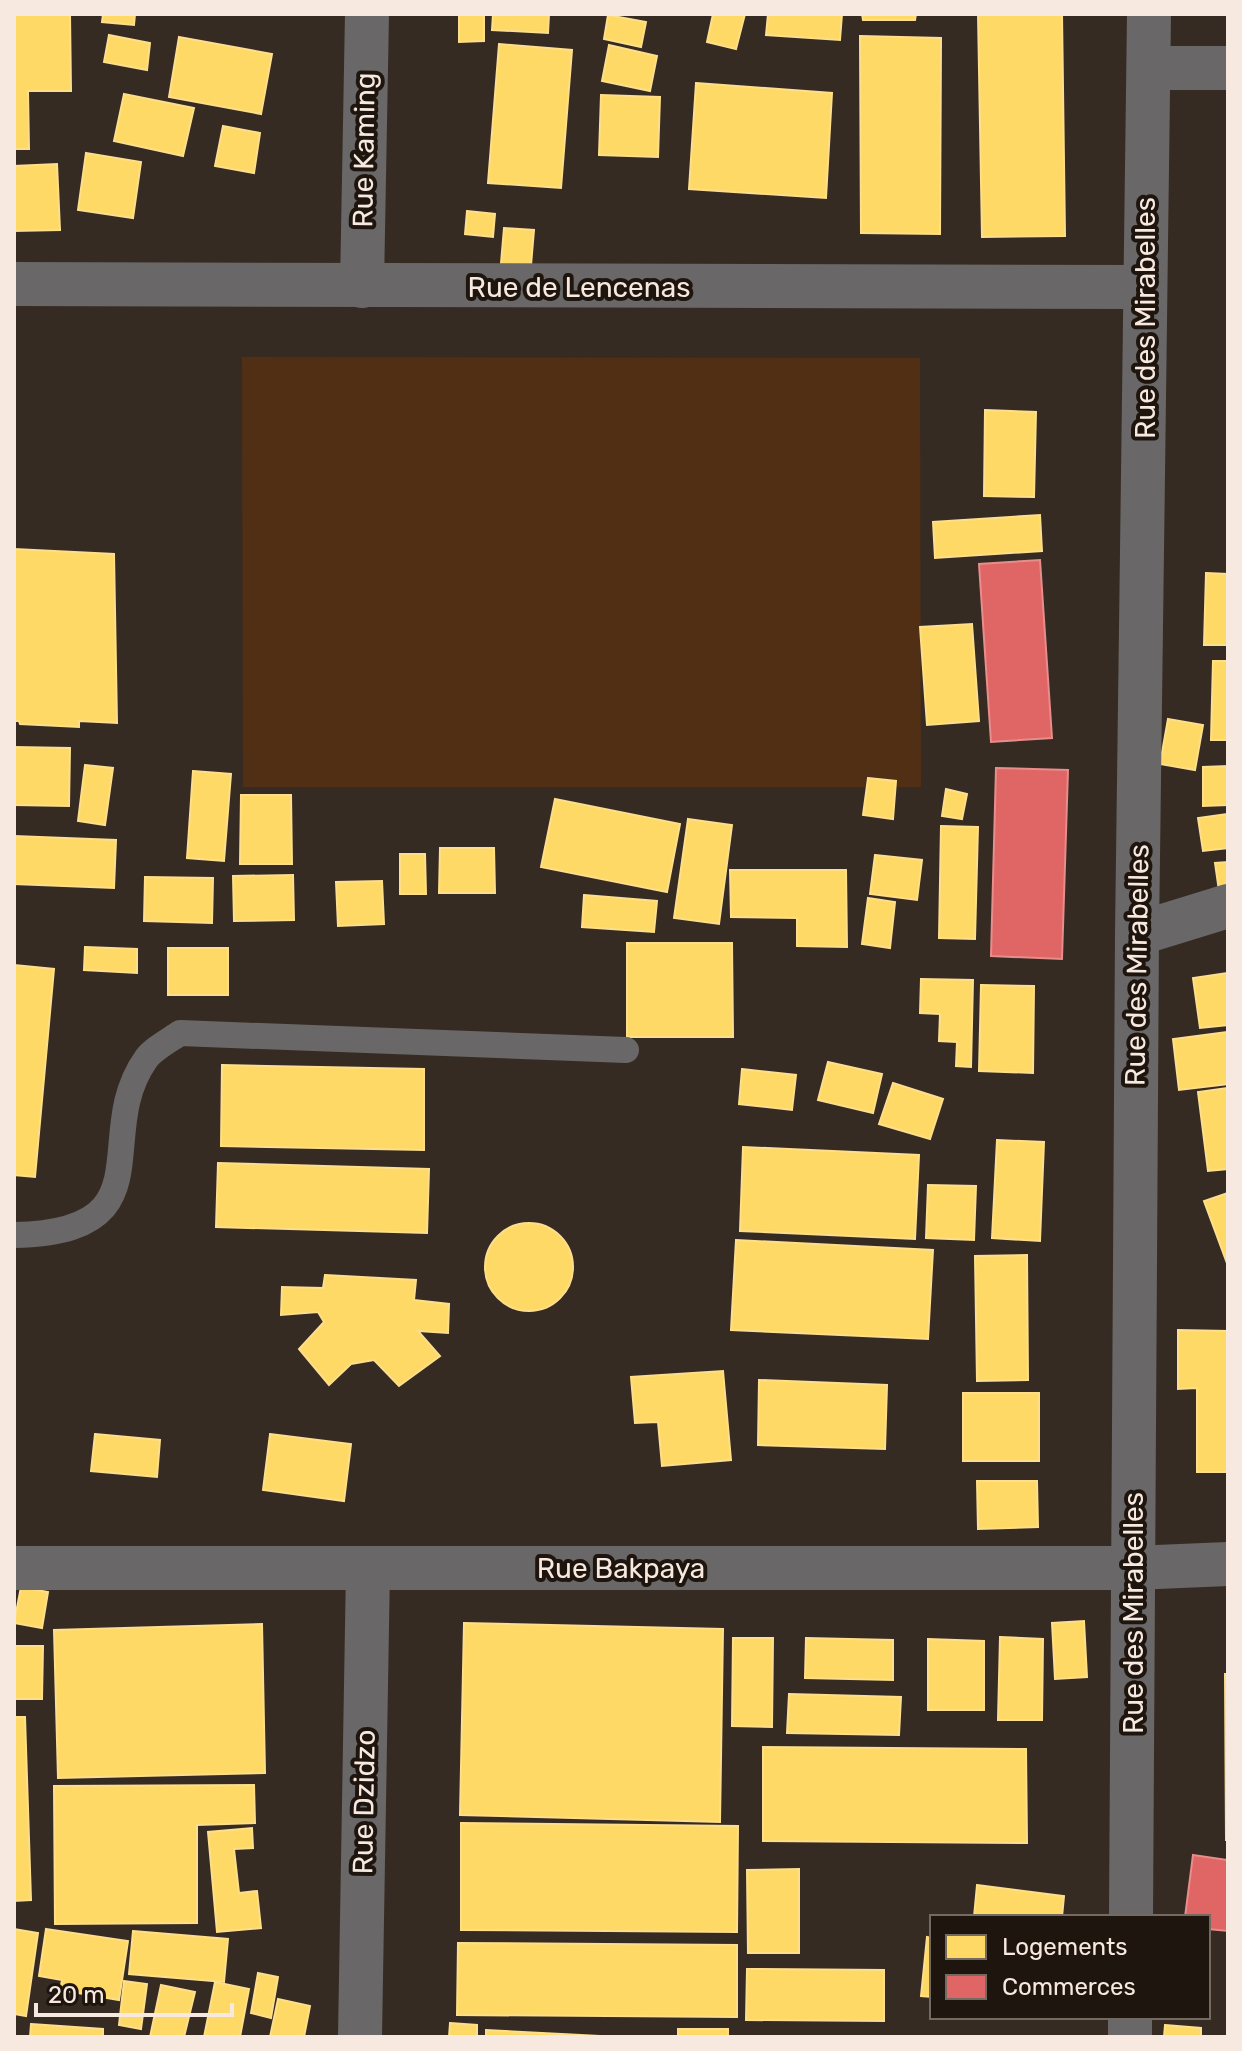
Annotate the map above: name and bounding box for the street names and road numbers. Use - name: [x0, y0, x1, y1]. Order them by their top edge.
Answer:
- street label: Rue Kaming: [346, 72, 382, 228]
- street label: Rue des Mirabelles: [1129, 197, 1162, 439]
- street label: Rue de Lencenas: [468, 271, 690, 304]
- street label: Rue des Mirabelles: [1118, 844, 1156, 1086]
- street label: Rue des Mirabelles: [1117, 1492, 1150, 1734]
- street label: Rue Bakpaya: [537, 1552, 705, 1585]
- street label: Rue Dzidzo: [346, 1729, 382, 1875]

